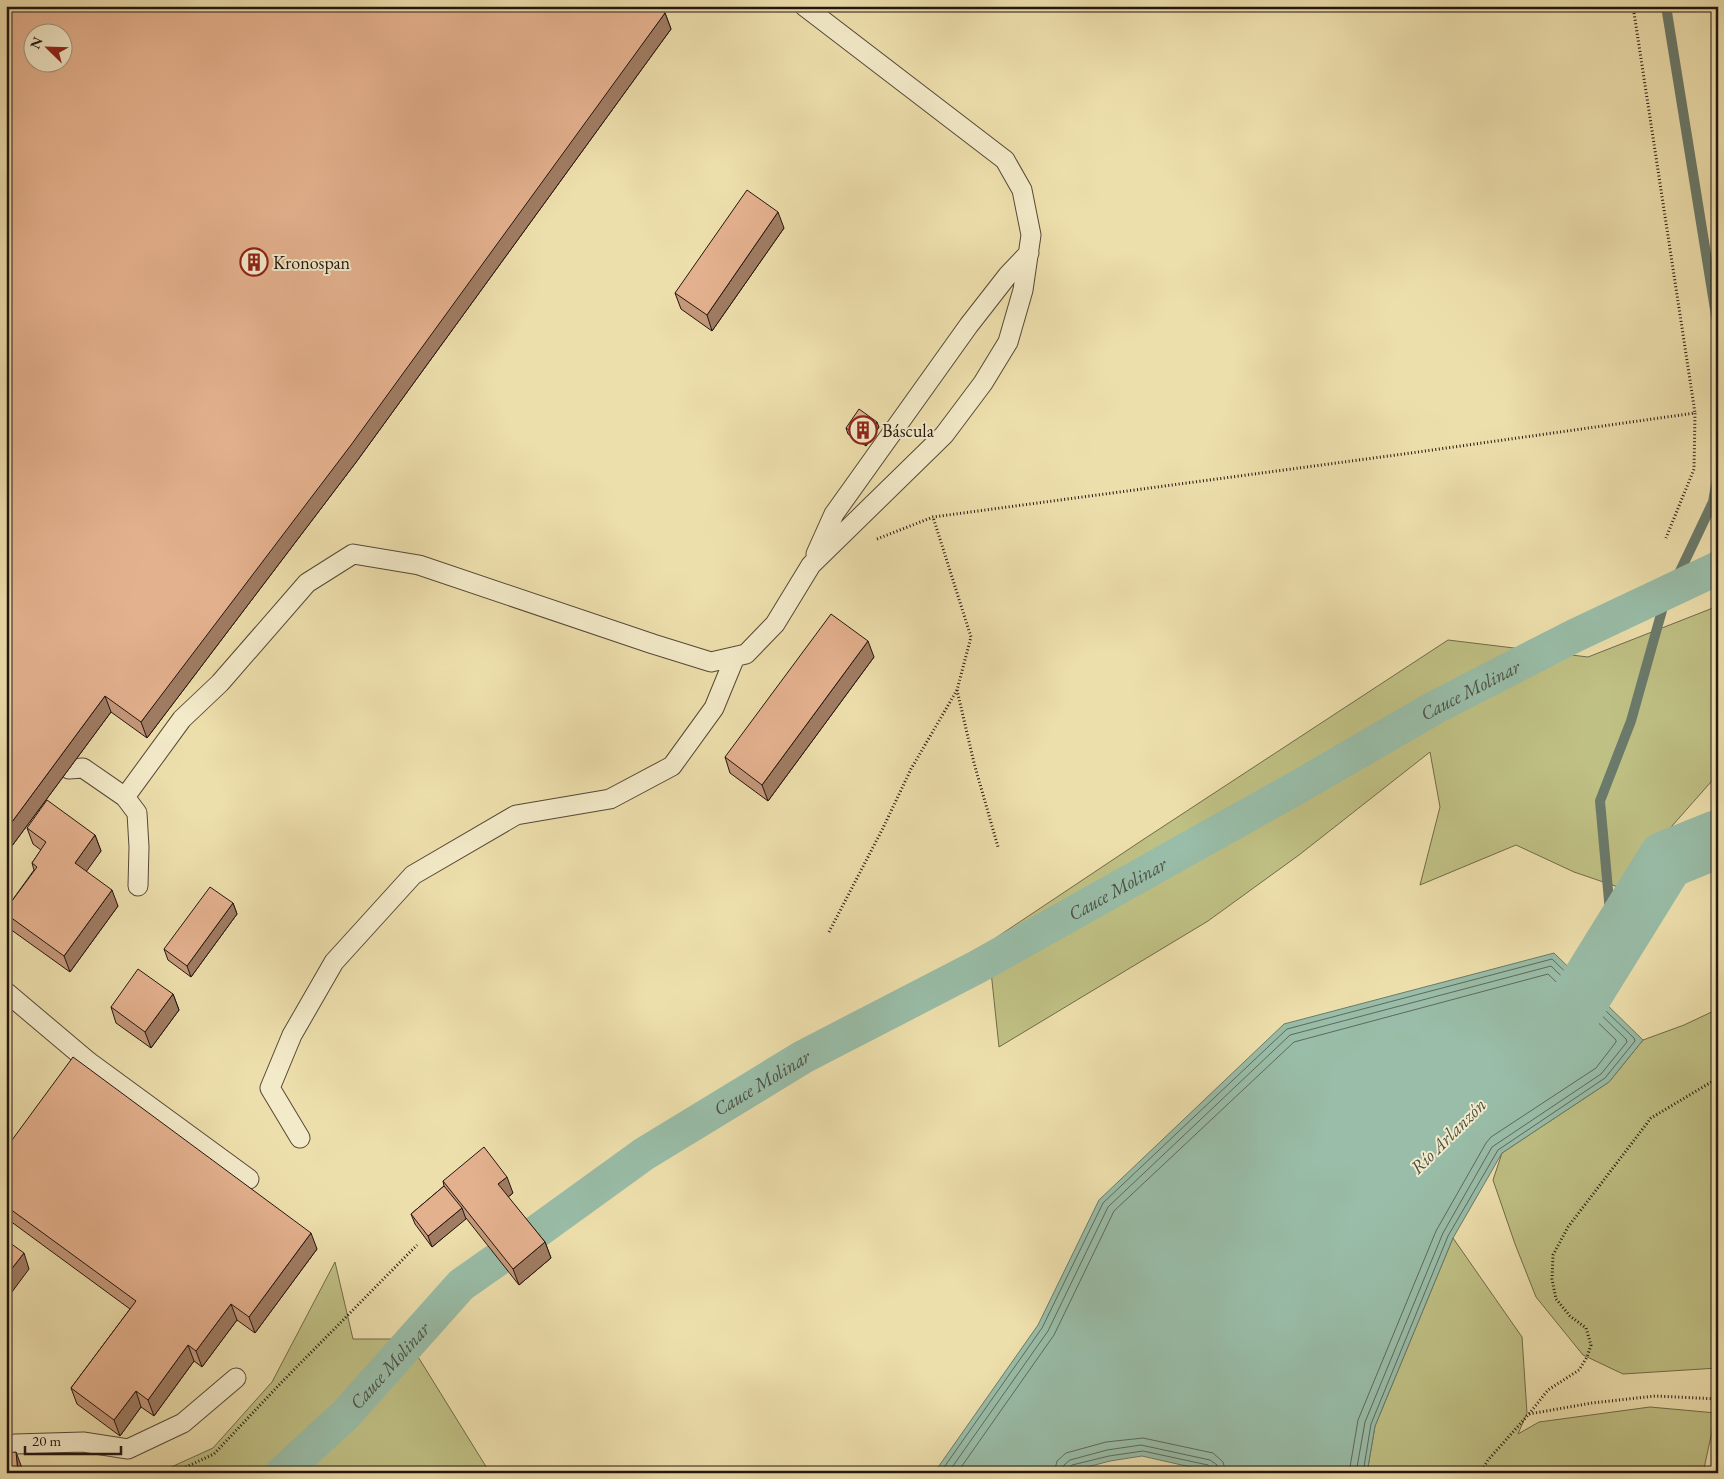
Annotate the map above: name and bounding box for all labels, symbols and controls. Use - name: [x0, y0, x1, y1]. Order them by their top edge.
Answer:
- north arrow: [22, 22, 72, 72]
- text: N: [26, 34, 47, 52]
- building icon: Kronospan: [239, 247, 269, 277]
- place label: Kronospan: [273, 251, 351, 274]
- building icon: Báscula: [848, 415, 878, 445]
- place label: Báscula: [882, 419, 935, 442]
- water label: Cauce Molinar: [1415, 653, 1525, 726]
- water label: Cauce Molinar: [1063, 851, 1171, 926]
- water label: Cauce Molinar: [709, 1043, 815, 1121]
- water label: Río Arlanzón: [1405, 1093, 1491, 1179]
- water label: Cauce Molinar: [344, 1316, 435, 1414]
- scale bar: [25, 1424, 121, 1456]
- text: 20 m: [32, 1431, 61, 1450]

